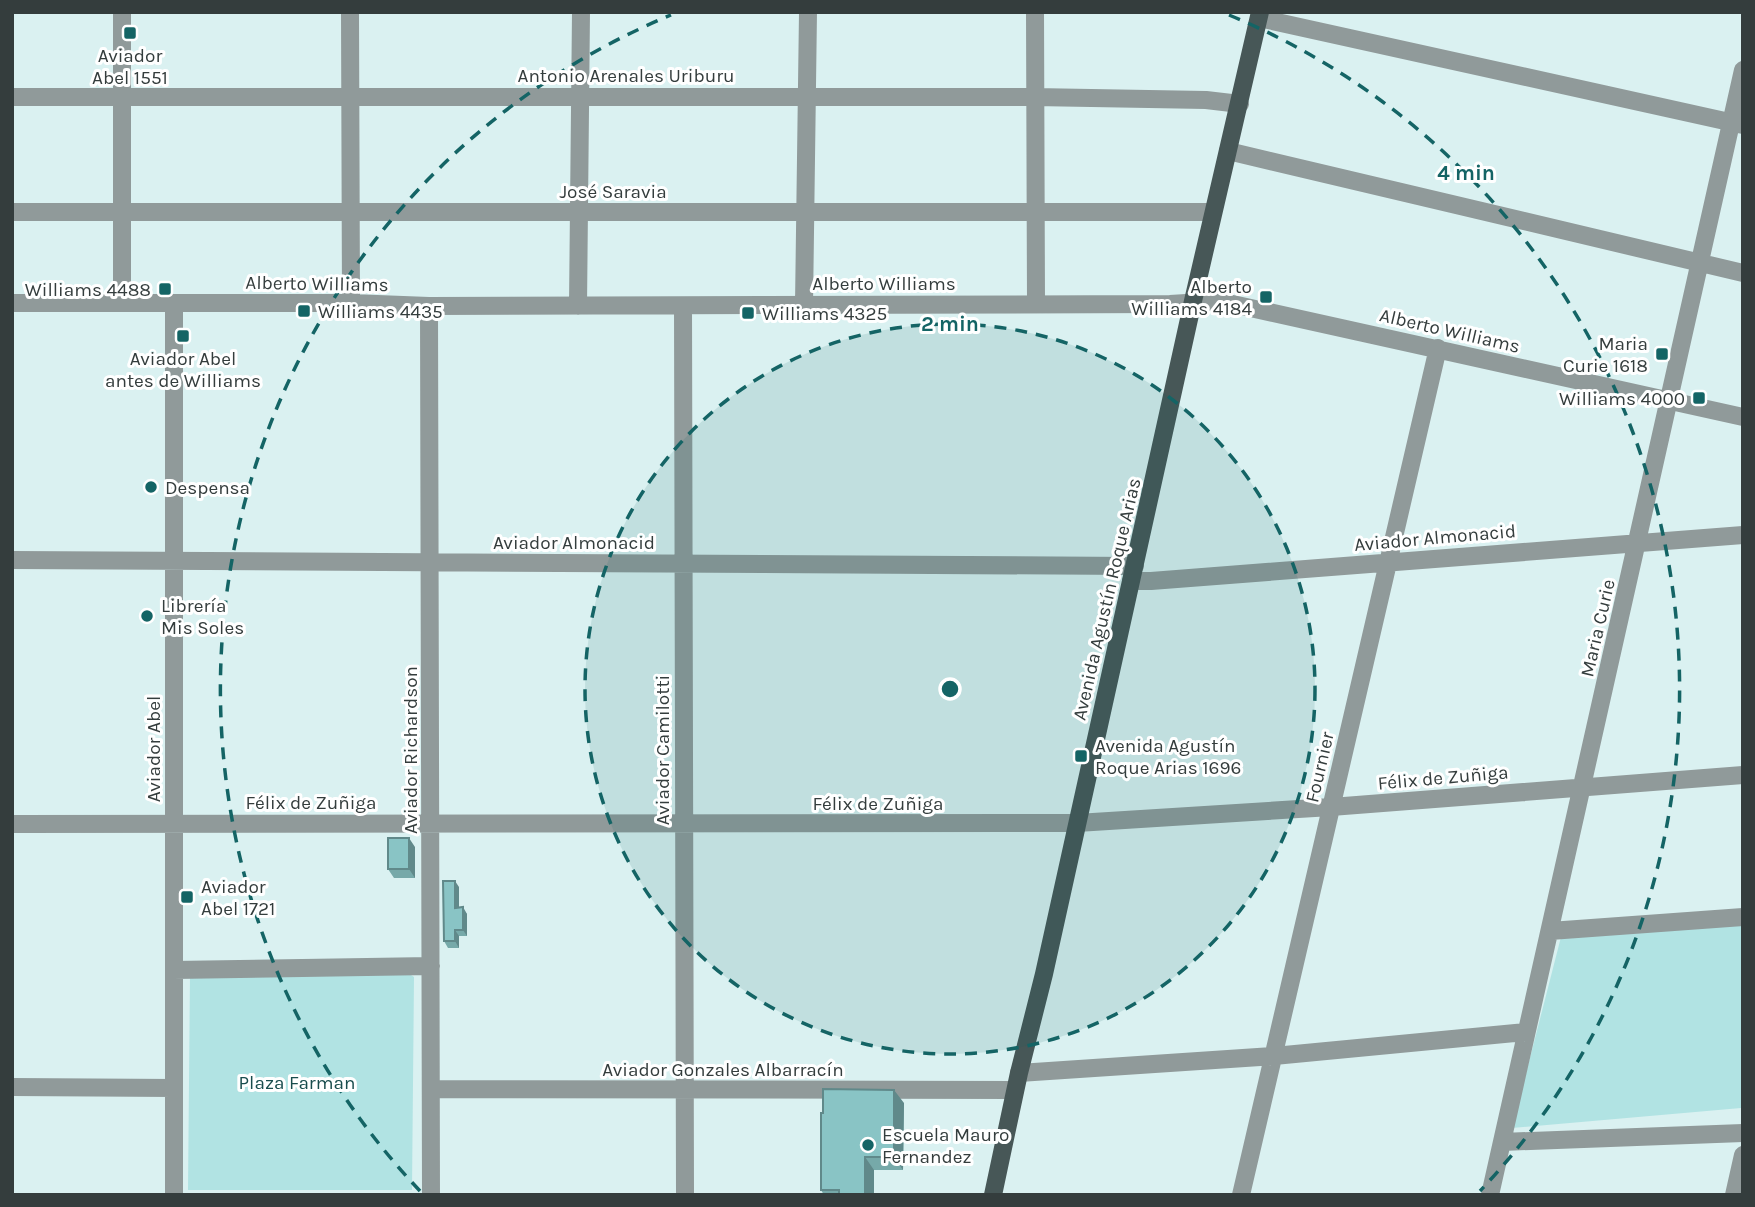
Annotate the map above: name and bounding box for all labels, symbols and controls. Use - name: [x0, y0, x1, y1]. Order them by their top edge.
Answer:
- marker: Aviador Abel 1551: [122, 25, 138, 41]
- place label: Aviador Abel 1551: [92, 45, 168, 89]
- street label: Antonio Arenales Uriburu: [517, 65, 735, 87]
- text: 4 min: [1437, 161, 1495, 185]
- street label: José Saravia: [559, 181, 667, 203]
- street label: Alberto Williams: [245, 272, 389, 296]
- street label: Alberto Williams: [812, 273, 956, 295]
- place label: Alberto Williams 4184: [1131, 276, 1252, 320]
- place label: Williams 4488: [25, 279, 151, 301]
- marker: Williams 4488: [157, 281, 173, 297]
- marker: Alberto Williams 4184: [1258, 289, 1274, 305]
- place label: Williams 4435: [318, 301, 443, 323]
- marker: Williams 4435: [296, 303, 312, 319]
- place label: Williams 4325: [762, 303, 887, 325]
- street label: Alberto Williams: [1377, 304, 1522, 358]
- marker: Williams 4325: [740, 305, 756, 321]
- text: 2 min: [921, 312, 979, 336]
- marker: Aviador Abel antes de Williams: [175, 328, 191, 344]
- place label: Maria Curie 1618: [1563, 333, 1648, 377]
- marker: Maria Curie 1618: [1654, 346, 1670, 362]
- place label: Aviador Abel antes de Williams: [105, 348, 261, 392]
- place label: Williams 4000: [1559, 388, 1685, 410]
- marker: Williams 4000: [1691, 390, 1707, 406]
- street label: Avenida Agustín Roque Arias: [1068, 476, 1146, 722]
- place label: Despensa: [165, 477, 250, 499]
- marker: Despensa: [143, 479, 159, 495]
- street label: Aviador Almonacid: [1353, 520, 1517, 556]
- street label: Aviador Almonacid: [493, 532, 655, 554]
- street label: Maria Curie: [1576, 577, 1620, 679]
- place label: Librería Mis Soles: [161, 595, 244, 639]
- marker: Librería Mis Soles: [139, 608, 155, 624]
- street label: Aviador Richardson: [400, 666, 422, 834]
- street label: Aviador Camilotti: [652, 675, 674, 825]
- centre of rings: [938, 677, 962, 701]
- street label: Aviador Abel: [143, 696, 165, 802]
- street label: Fournier: [1301, 730, 1339, 805]
- place label: Avenida Agustín Roque Arias 1696: [1095, 735, 1241, 779]
- marker: Avenida Agustín Roque Arias 1696: [1073, 748, 1089, 764]
- street label: Félix de Zuñiga: [1377, 761, 1509, 795]
- street label: Félix de Zuñiga: [246, 792, 376, 814]
- street label: Félix de Zuñiga: [813, 793, 943, 815]
- place label: Aviador Abel 1721: [201, 876, 275, 920]
- marker: Aviador Abel 1721: [179, 889, 195, 905]
- street label: Aviador Gonzales Albarracín: [602, 1059, 844, 1081]
- park label: Plaza Farman: [239, 1072, 355, 1094]
- place label: Escuela Mauro Fernandez: [882, 1124, 1009, 1168]
- marker: Escuela Mauro Fernandez: [860, 1137, 876, 1153]

